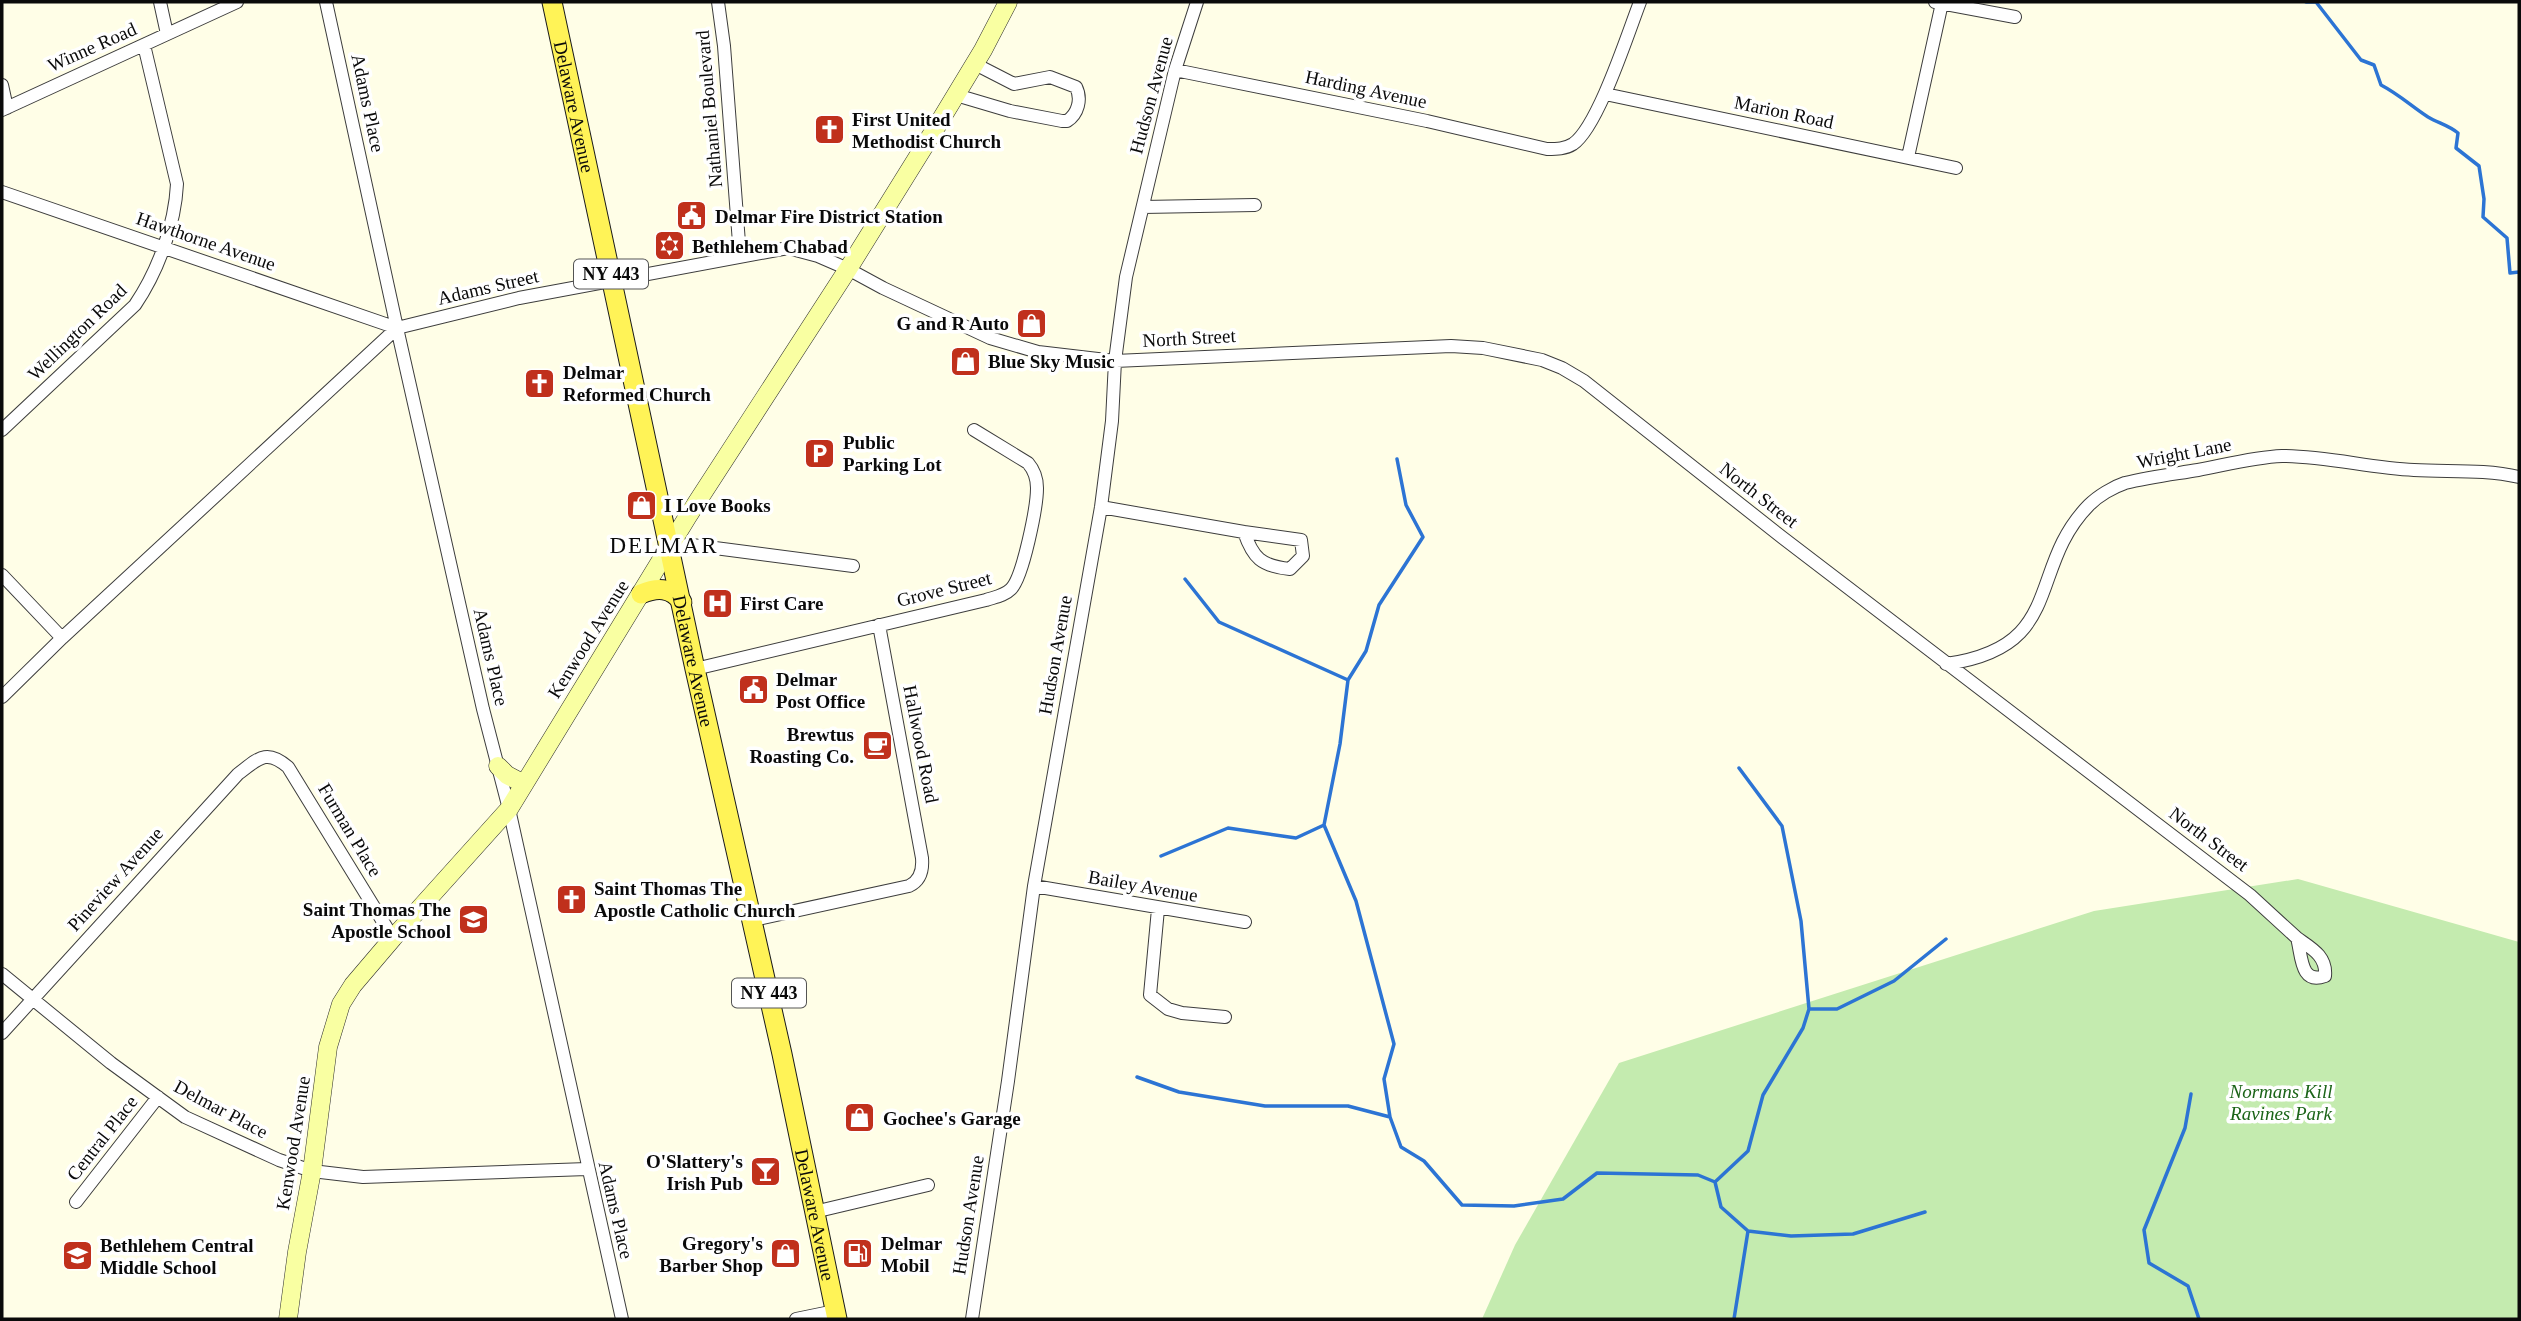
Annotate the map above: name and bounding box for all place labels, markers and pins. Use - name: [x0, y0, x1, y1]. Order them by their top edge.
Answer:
- place label: First United Methodist Church: [852, 109, 1001, 152]
- church icon: First United Methodist Church: [812, 113, 846, 147]
- public building icon: Delmar Fire District Station: [675, 199, 709, 233]
- place label: Delmar Fire District Station: [715, 206, 943, 227]
- synagogue icon: Bethlehem Chabad: [652, 229, 686, 263]
- place label: Bethlehem Chabad: [692, 236, 848, 257]
- shop icon: G and R Auto: [1015, 306, 1049, 340]
- place label: G and R Auto: [897, 313, 1009, 334]
- shop icon: Blue Sky Music: [948, 344, 982, 378]
- place label: Blue Sky Music: [988, 351, 1115, 372]
- place label: Delmar Reformed Church: [563, 362, 711, 405]
- church icon: Delmar Reformed Church: [523, 366, 557, 400]
- place label: Public Parking Lot: [843, 432, 942, 475]
- parking icon: Public Parking Lot: [803, 436, 837, 470]
- shop icon: I Love Books: [624, 488, 658, 522]
- place label: I Love Books: [664, 495, 771, 516]
- hospital icon: First Care: [700, 586, 734, 620]
- place label: First Care: [740, 593, 824, 614]
- place label: Delmar Post Office: [776, 669, 865, 712]
- public building icon: Delmar Post Office: [736, 673, 770, 707]
- place label: Brewtus Roasting Co.: [749, 724, 854, 767]
- cafe icon: Brewtus Roasting Co.: [860, 728, 894, 762]
- place label: Saint Thomas The Apostle Catholic Church: [594, 878, 796, 921]
- church icon: Saint Thomas The Apostle Catholic Church: [554, 882, 588, 916]
- place label: Saint Thomas The Apostle School: [303, 899, 451, 942]
- school or university icon: Saint Thomas The Apostle School: [457, 903, 491, 937]
- shop icon: Gochee's Garage: [843, 1101, 877, 1135]
- place label: Gochee's Garage: [883, 1108, 1021, 1129]
- place label: O'Slattery's Irish Pub: [646, 1151, 743, 1194]
- bar icon: O'Slattery's Irish Pub: [749, 1155, 783, 1189]
- place label: Gregory's Barber Shop: [659, 1233, 763, 1276]
- place label: Delmar Mobil: [881, 1233, 943, 1276]
- place label: Bethlehem Central Middle School: [100, 1235, 254, 1278]
- shop icon: Gregory's Barber Shop: [769, 1237, 803, 1271]
- fuel station icon: Delmar Mobil: [841, 1237, 875, 1271]
- school or university icon: Bethlehem Central Middle School: [60, 1239, 94, 1273]

